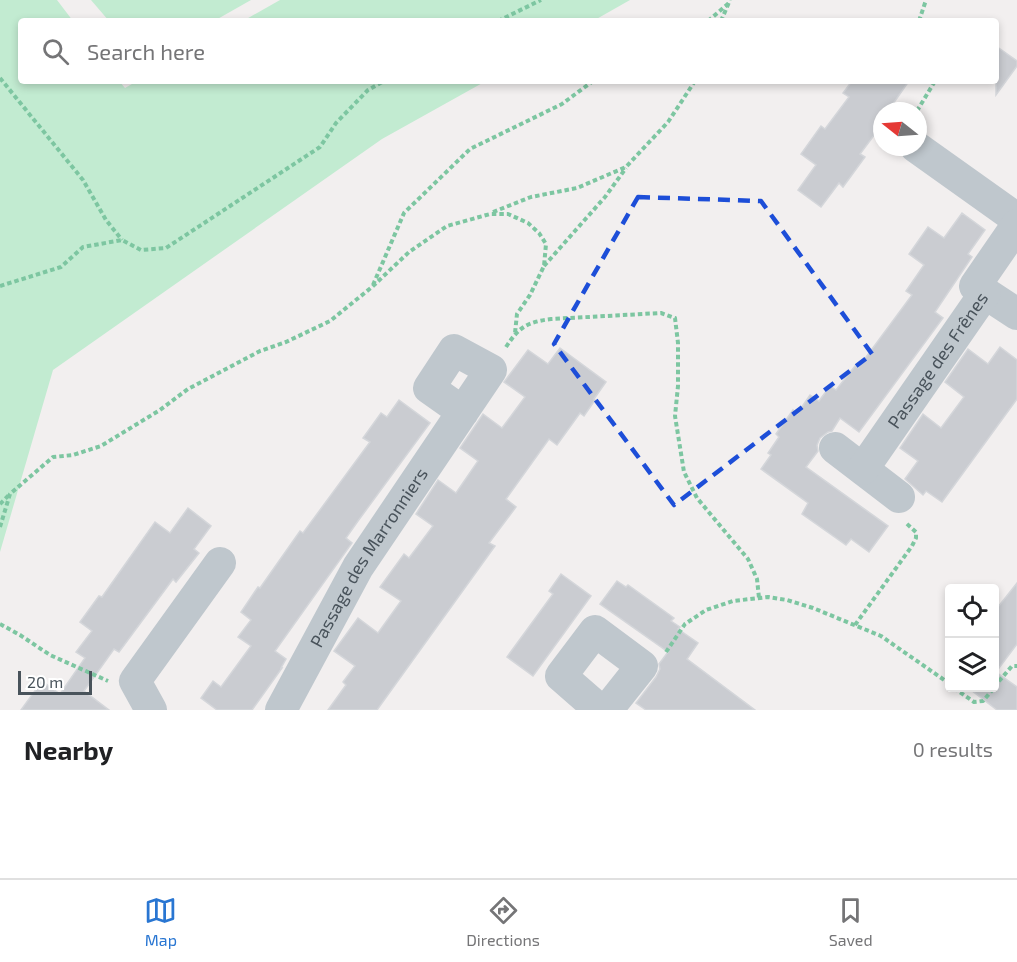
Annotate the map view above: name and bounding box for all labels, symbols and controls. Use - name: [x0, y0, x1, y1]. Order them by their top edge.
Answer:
- search box: [18, 18, 999, 84]
- icon: search: [39, 35, 72, 68]
- text: Search here: [87, 38, 205, 64]
- north arrow: [873, 102, 927, 156]
- street label: Passage des Frênes: [883, 288, 992, 432]
- street label: Passage des Marronniers: [305, 463, 432, 651]
- map controls: [945, 584, 999, 692]
- button: locate: [945, 584, 999, 638]
- button: layers: [945, 638, 999, 692]
- scale bar: [18, 668, 92, 696]
- text: 20 m: [27, 672, 63, 691]
- text: Nearby: [24, 734, 113, 765]
- text: 0 results: [913, 737, 993, 761]
- tab: Map: [144, 894, 177, 949]
- tab: Directions: [466, 894, 540, 949]
- tab: Saved: [829, 894, 873, 949]

